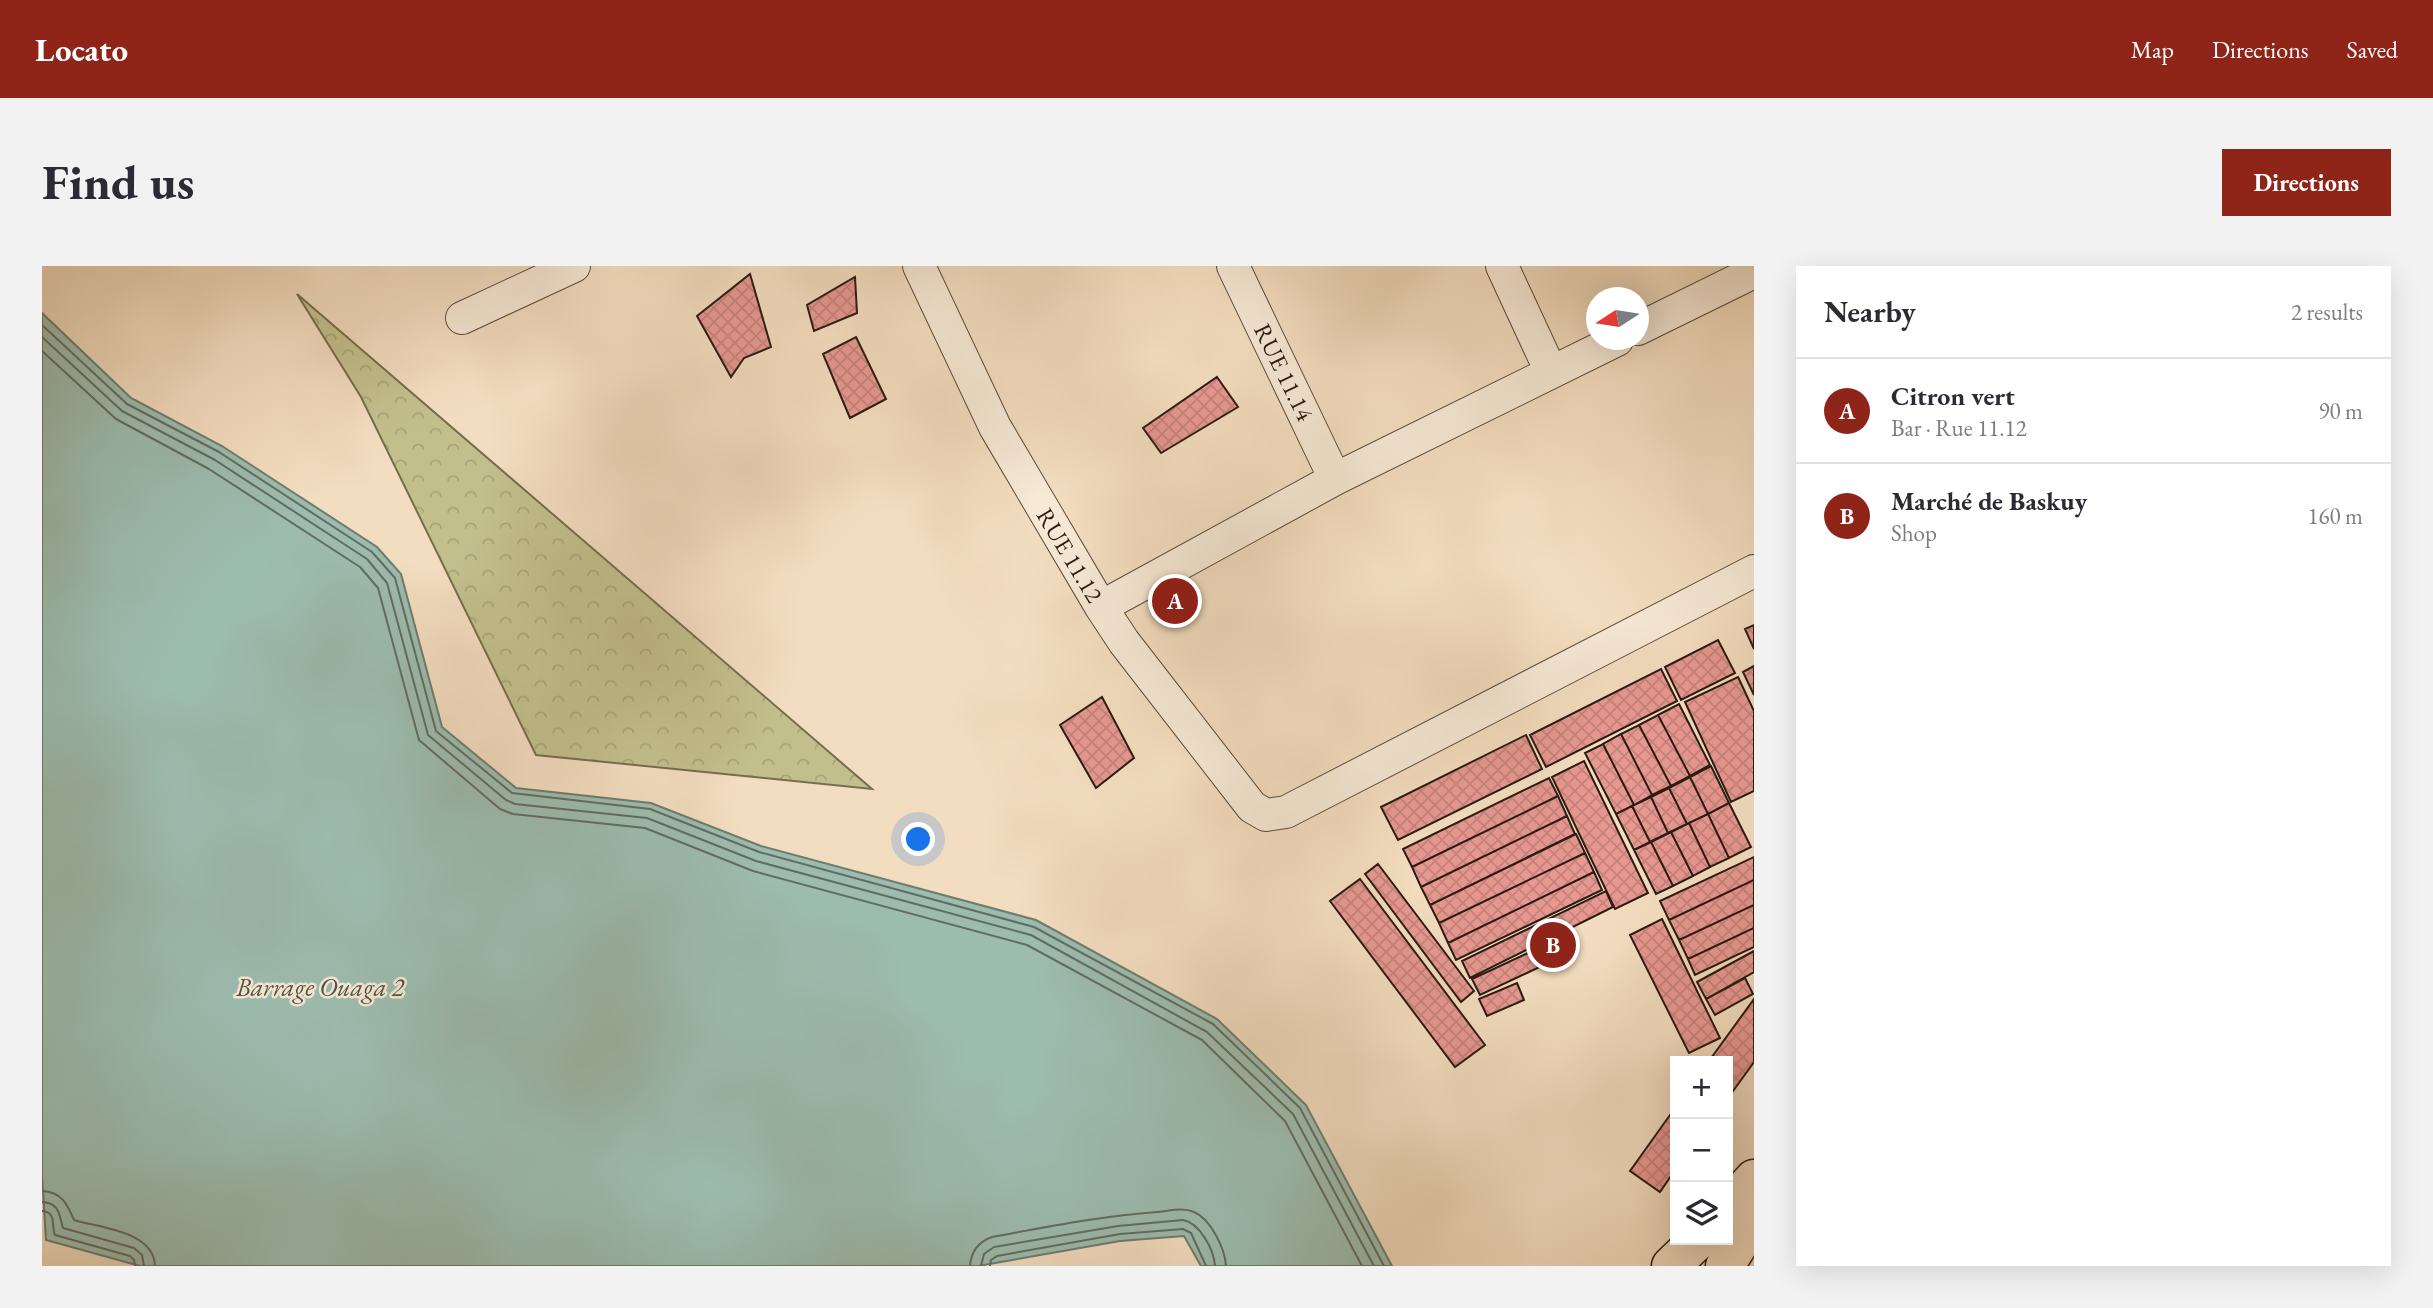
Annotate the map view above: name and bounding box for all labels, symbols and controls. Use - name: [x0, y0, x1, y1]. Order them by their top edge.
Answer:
- text: Locato: [35, 28, 128, 71]
- text: Map: [2131, 34, 2174, 65]
- text: Directions: [2212, 34, 2309, 65]
- text: Saved: [2347, 34, 2398, 65]
- button: Directions: [2222, 149, 2391, 216]
- text: Find us: [42, 150, 194, 214]
- north arrow: [1586, 287, 1649, 350]
- text: Nearby: [1824, 292, 1916, 331]
- text: 2 results: [2291, 297, 2363, 327]
- street label: RUE 11.14: [1247, 318, 1321, 426]
- text: Citron vert: [1891, 379, 2015, 413]
- text: A: [1839, 396, 1855, 426]
- text: 90 m: [2318, 396, 2363, 426]
- text: Bar · Rue 11.12: [1891, 413, 2027, 443]
- text: Marché de Baskuy: [1891, 484, 2087, 518]
- text: B: [1840, 501, 1854, 531]
- text: 160 m: [2307, 501, 2363, 531]
- street label: RUE 11.12: [1030, 502, 1111, 608]
- text: Shop: [1891, 518, 1937, 548]
- pin: A: [1152, 575, 1198, 627]
- your location: [901, 822, 935, 856]
- pin: B: [1530, 919, 1576, 971]
- water label: Barrage Ouaga 2: [235, 970, 406, 1004]
- map controls: [1670, 1056, 1733, 1245]
- button: +: [1670, 1056, 1733, 1119]
- button: −: [1670, 1119, 1733, 1182]
- button: layers: [1670, 1182, 1733, 1245]

